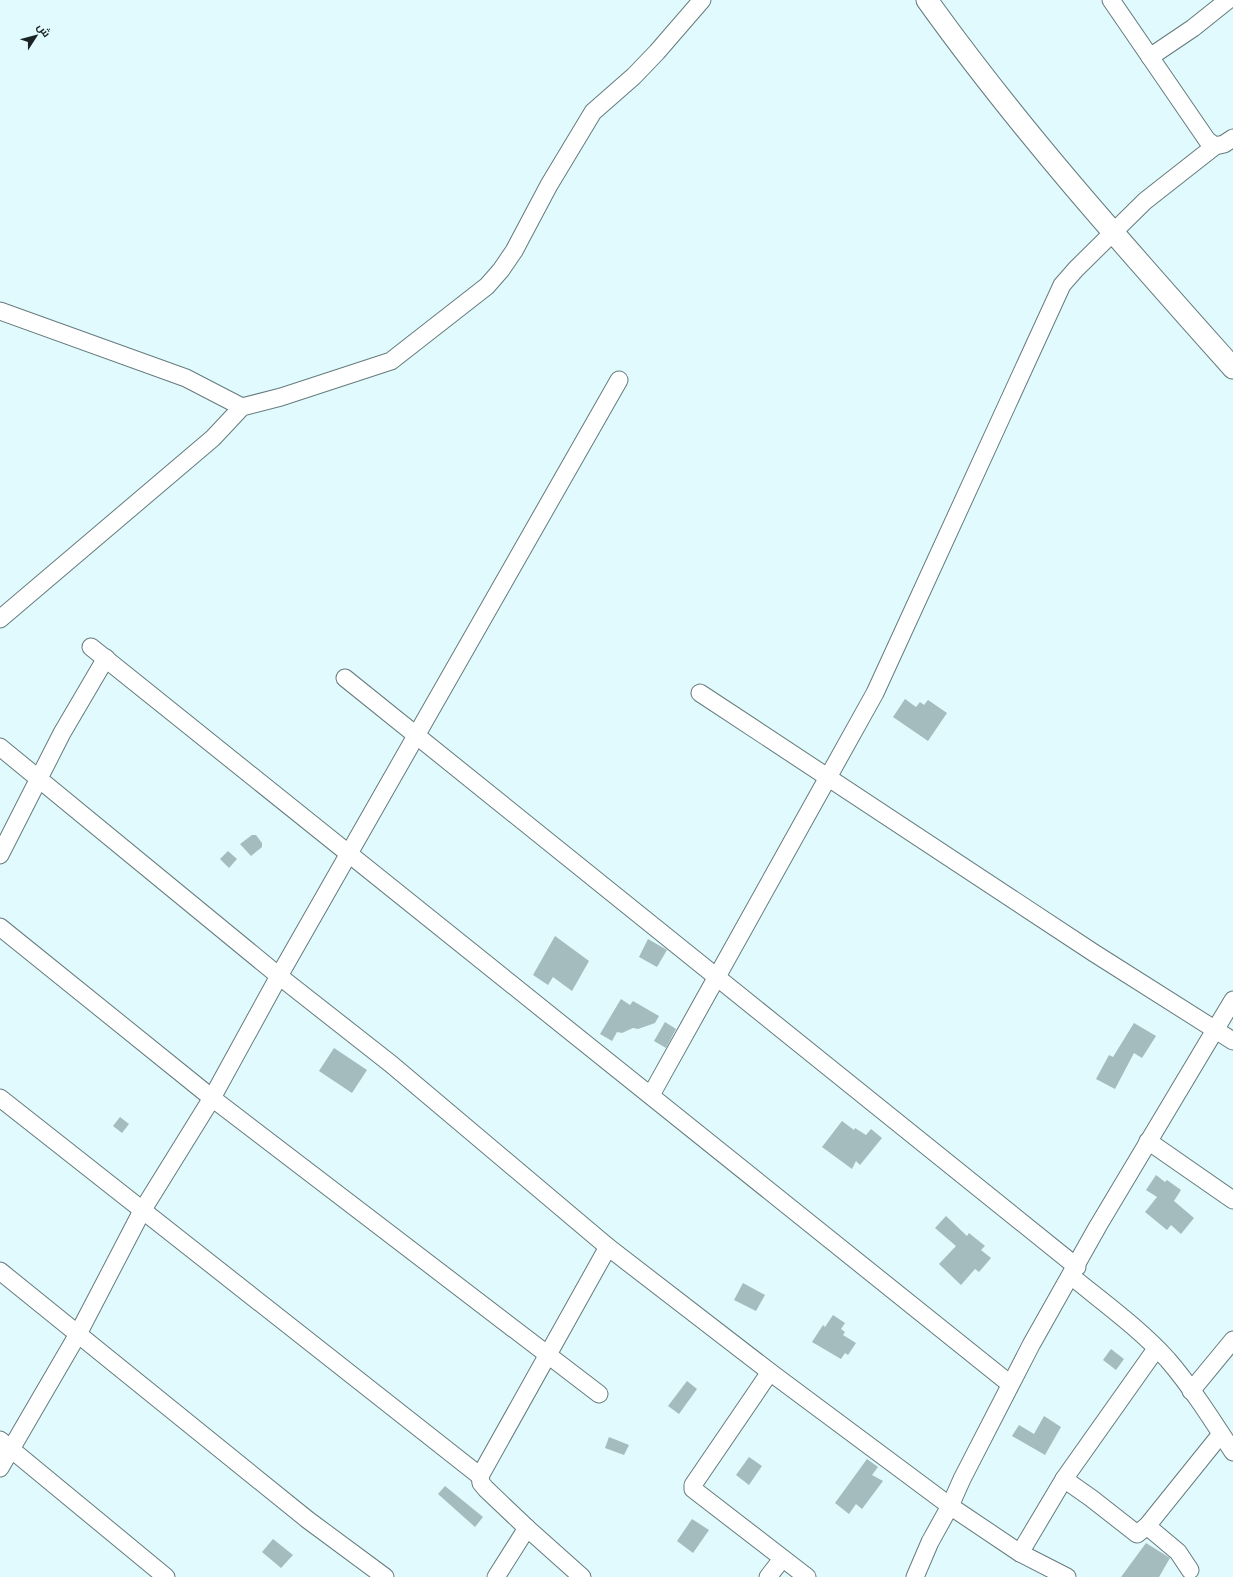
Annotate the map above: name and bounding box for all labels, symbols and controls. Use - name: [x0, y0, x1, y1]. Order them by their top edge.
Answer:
- north arrow: [16, 16, 56, 56]
- text: ش: [34, 20, 54, 40]

